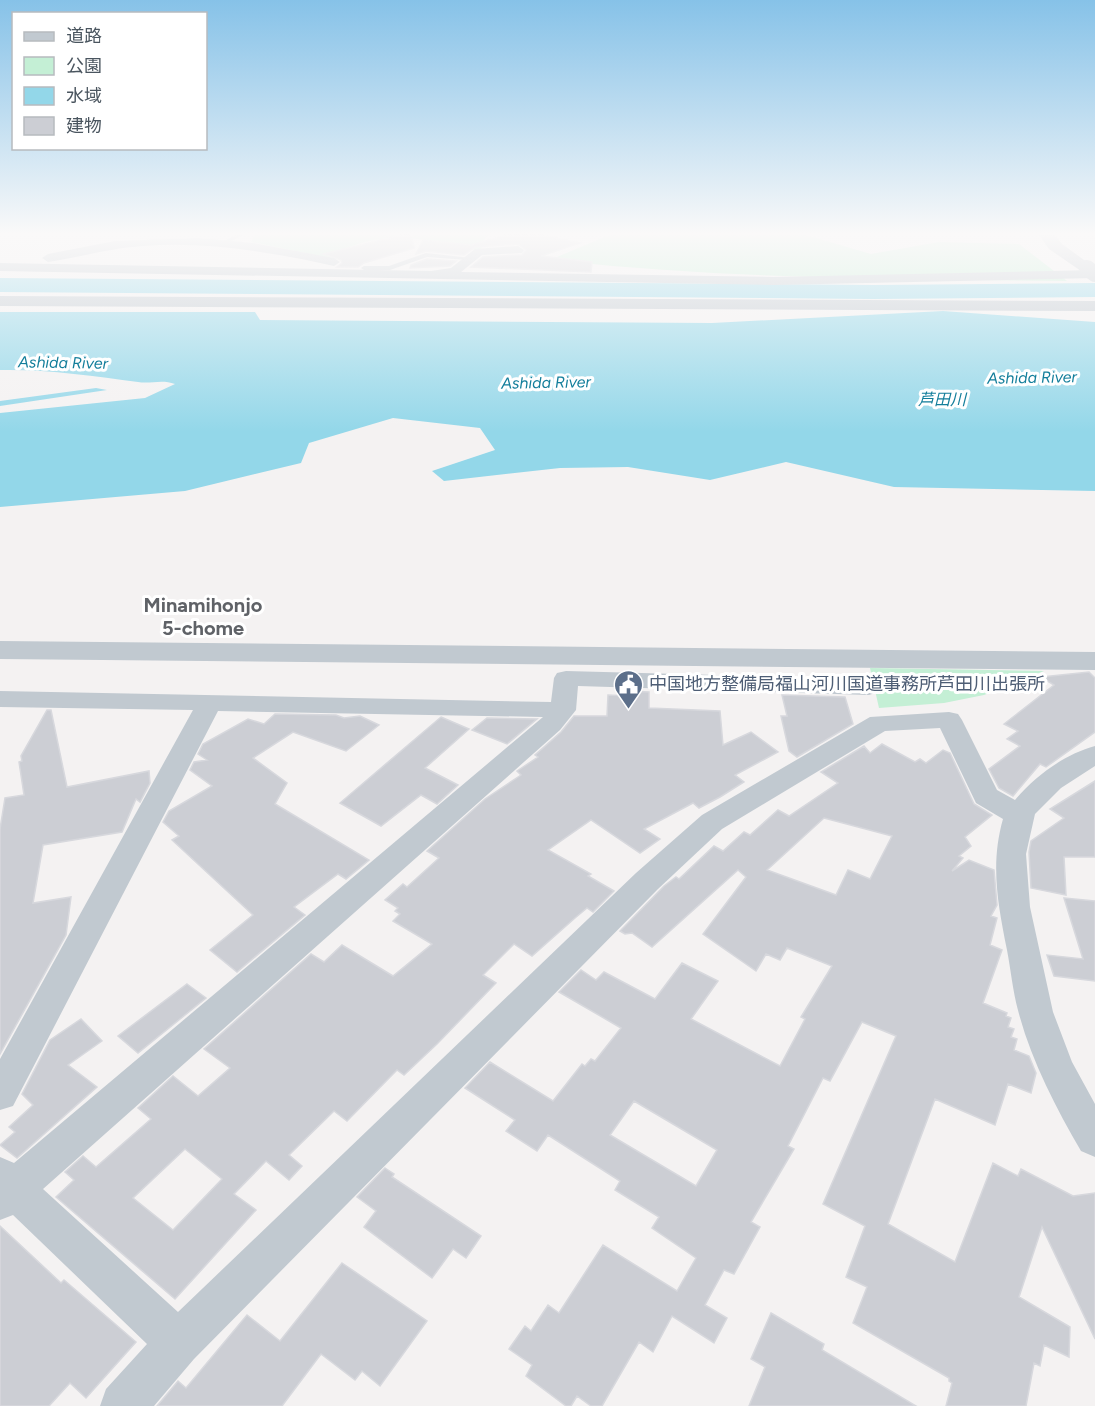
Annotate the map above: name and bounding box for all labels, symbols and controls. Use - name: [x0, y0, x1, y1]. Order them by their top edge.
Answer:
- legend: [12, 12, 207, 150]
- text: 道路: [66, 25, 102, 47]
- text: 公園: [66, 55, 102, 77]
- text: 水域: [66, 85, 102, 107]
- text: 建物: [66, 115, 102, 137]
- water label: Ashida River: [17, 352, 109, 373]
- water label: Ashida River: [986, 367, 1078, 388]
- water label: Ashida River: [500, 372, 592, 393]
- water label: 芦田川: [918, 390, 968, 409]
- district label: Minamihonjo 5-chome: [144, 593, 263, 640]
- public building icon: 中国地方整備局福山河川国道事務所芦田川出張所: [612, 668, 644, 710]
- place label: 中国地方整備局福山河川国道事務所芦田川出張所: [649, 673, 1045, 695]

